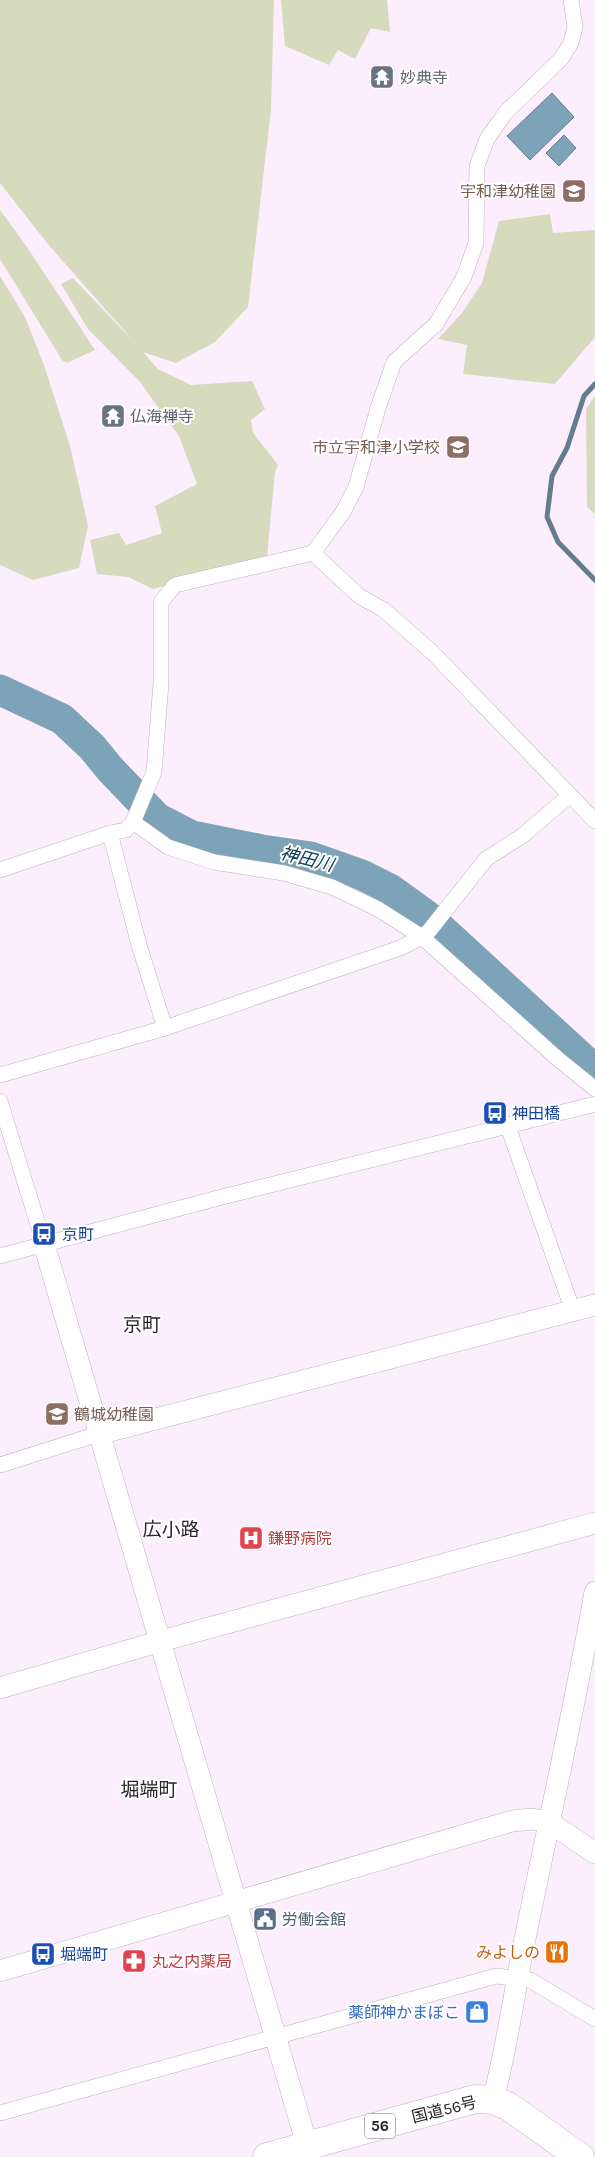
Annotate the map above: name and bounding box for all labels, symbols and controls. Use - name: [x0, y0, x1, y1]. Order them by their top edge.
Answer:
- temple icon: 妙典寺: [369, 64, 395, 90]
- place label: 妙典寺: [400, 68, 448, 87]
- school or university icon: 宇和津幼稚園: [561, 178, 587, 204]
- place label: 宇和津幼稚園: [460, 182, 556, 201]
- temple icon: 仏海禅寺: [100, 403, 126, 429]
- place label: 仏海禅寺: [130, 407, 194, 426]
- school or university icon: 市立宇和津小学校: [445, 434, 471, 460]
- place label: 市立宇和津小学校: [312, 438, 440, 457]
- water label: 神田川: [278, 842, 338, 877]
- bus stop icon: 神田橋: [482, 1100, 508, 1126]
- place label: 神田橋: [512, 1104, 560, 1123]
- bus stop icon: 京町: [31, 1221, 57, 1247]
- place label: 京町: [62, 1225, 94, 1244]
- district label: 京町: [123, 1314, 161, 1336]
- school or university icon: 鶴城幼稚園: [44, 1401, 70, 1427]
- place label: 鶴城幼稚園: [74, 1405, 154, 1424]
- district label: 広小路: [142, 1519, 200, 1541]
- hospital icon: 鎌野病院: [238, 1525, 264, 1551]
- place label: 鎌野病院: [268, 1529, 332, 1548]
- district label: 堀端町: [120, 1779, 178, 1801]
- public building icon: 労働会館: [252, 1906, 278, 1932]
- place label: 労働会館: [282, 1910, 346, 1929]
- restaurant icon: みよしの: [544, 1939, 570, 1965]
- bus stop icon: 堀端町: [30, 1941, 56, 1967]
- place label: みよしの: [476, 1943, 540, 1962]
- place label: 堀端町: [60, 1945, 108, 1964]
- pharmacy icon: 丸之内薬局: [121, 1948, 147, 1974]
- place label: 丸之内薬局: [152, 1952, 232, 1971]
- shop icon: 薬師神かまぼこ: [464, 1999, 490, 2025]
- place label: 薬師神かまぼこ: [348, 2003, 460, 2022]
- street label: 国道56号: [410, 2092, 479, 2127]
- road number: 56: [365, 2114, 395, 2138]

